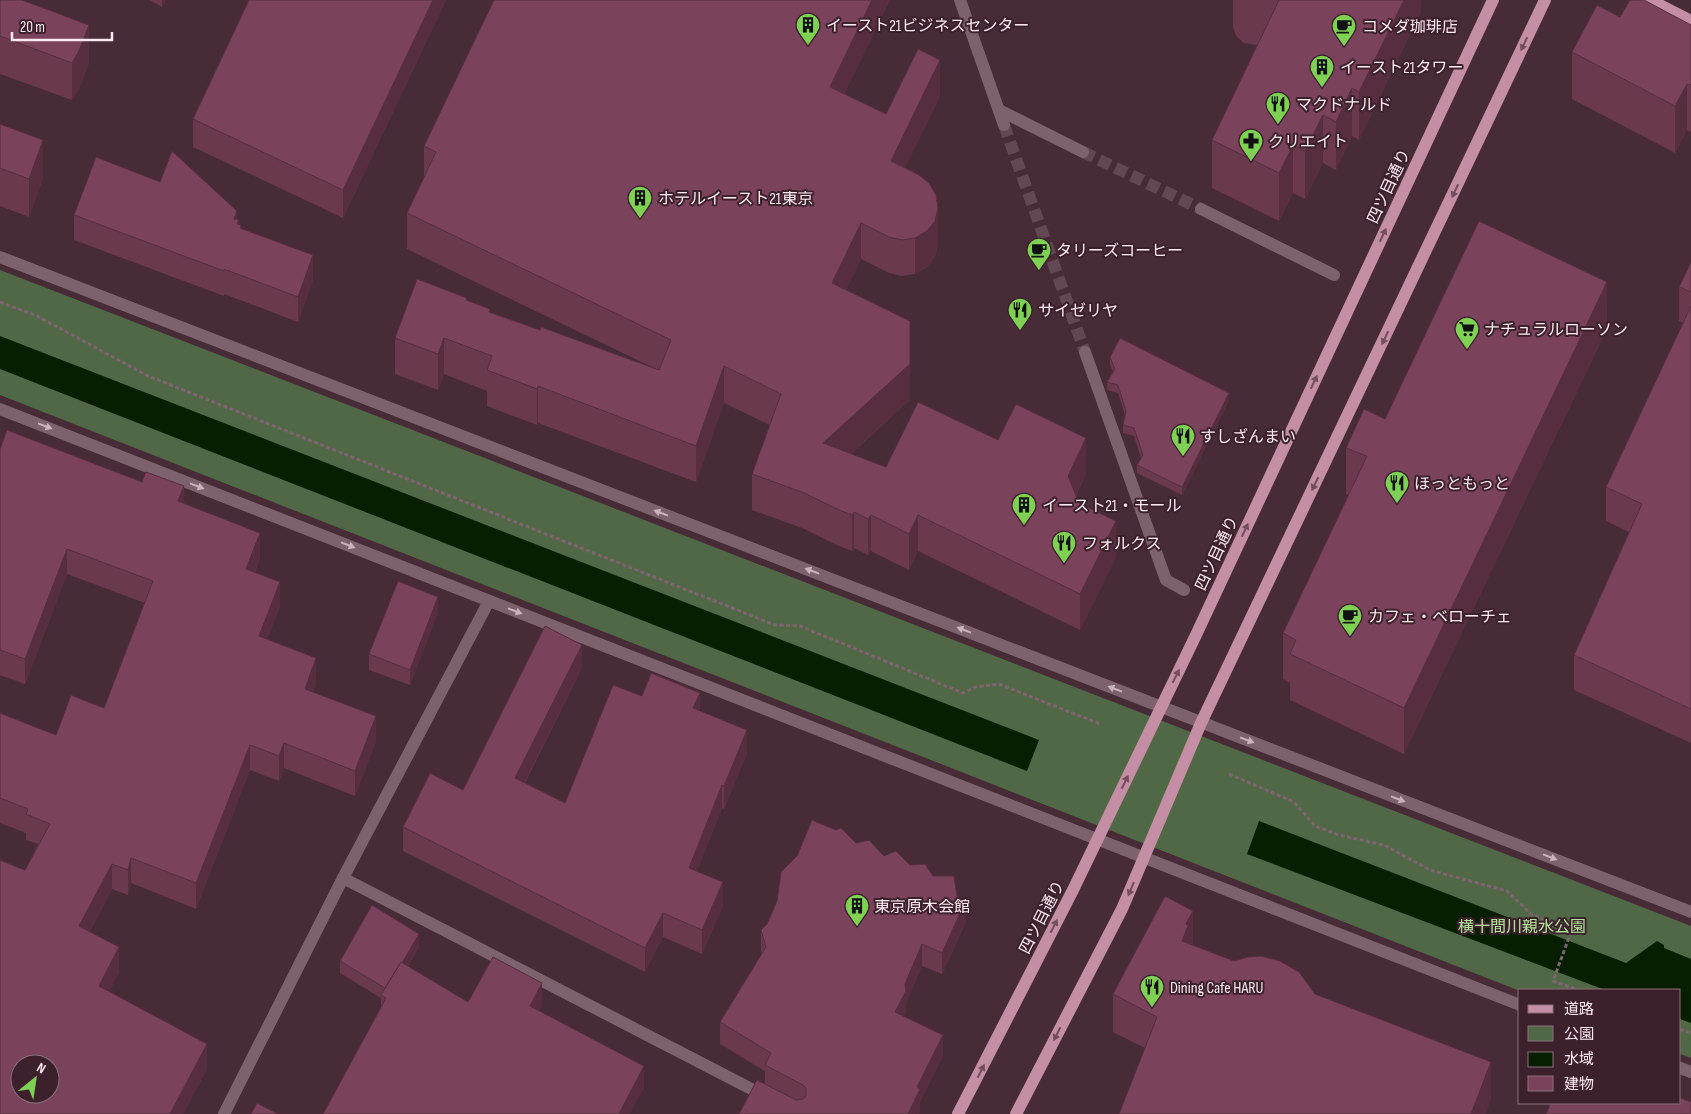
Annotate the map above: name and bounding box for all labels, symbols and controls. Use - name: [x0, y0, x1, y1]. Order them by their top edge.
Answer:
- scale bar: [12, 10, 112, 42]
- building icon: イースト21ビジネスセンター: [795, 12, 821, 46]
- cafe icon: コメダ珈琲店: [1331, 13, 1357, 47]
- place label: イースト21ビジネスセンター: [826, 17, 1029, 36]
- text: 20 m: [20, 18, 45, 37]
- place label: コメダ珈琲店: [1362, 18, 1458, 37]
- one-way arrow: [1520, 37, 1528, 51]
- building icon: イースト21タワー: [1309, 54, 1335, 88]
- place label: イースト21タワー: [1340, 59, 1463, 78]
- restaurant icon: マクドナルド: [1265, 91, 1291, 125]
- place label: マクドナルド: [1296, 96, 1392, 115]
- pharmacy icon: クリエイト: [1238, 128, 1264, 162]
- place label: クリエイト: [1268, 133, 1348, 152]
- street label: 四ツ目通り: [1364, 146, 1415, 227]
- one-way arrow: [1451, 184, 1459, 198]
- building icon: ホテルイースト21東京: [627, 185, 653, 219]
- place label: ホテルイースト21東京: [658, 190, 813, 209]
- one-way arrow: [1379, 228, 1387, 242]
- cafe icon: タリーズコーヒー: [1026, 237, 1052, 271]
- place label: タリーズコーヒー: [1056, 242, 1183, 261]
- restaurant icon: サイゼリヤ: [1007, 297, 1033, 331]
- place label: サイゼリヤ: [1038, 302, 1118, 321]
- supermarket icon: ナチュラルローソン: [1454, 316, 1480, 350]
- place label: ナチュラルローソン: [1484, 321, 1628, 340]
- one-way arrow: [1381, 331, 1389, 345]
- one-way arrow: [1310, 375, 1319, 390]
- one-way arrow: [38, 423, 53, 431]
- restaurant icon: すしざんまい: [1170, 423, 1196, 457]
- place label: すしざんまい: [1200, 428, 1296, 447]
- restaurant icon: ほっともっと: [1384, 470, 1410, 504]
- place label: ほっともっと: [1414, 475, 1510, 494]
- one-way arrow: [1311, 477, 1319, 492]
- one-way arrow: [189, 483, 204, 490]
- building icon: イース卜21・モール: [1011, 492, 1037, 526]
- place label: イース卜21・モール: [1042, 497, 1181, 516]
- one-way arrow: [654, 508, 668, 516]
- street label: 四ツ目通り: [1192, 513, 1243, 594]
- one-way arrow: [1242, 523, 1250, 537]
- restaurant icon: フォルクス: [1051, 530, 1077, 564]
- place label: フォルクス: [1082, 535, 1162, 554]
- one-way arrow: [341, 541, 356, 549]
- one-way arrow: [805, 567, 819, 575]
- cafe icon: カフェ・ベローチェ: [1337, 603, 1363, 637]
- one-way arrow: [508, 608, 523, 615]
- place label: カフェ・ベローチェ: [1368, 608, 1512, 627]
- one-way arrow: [956, 626, 971, 634]
- one-way arrow: [1171, 669, 1180, 684]
- one-way arrow: [1107, 685, 1122, 693]
- one-way arrow: [1240, 736, 1255, 744]
- one-way arrow: [1121, 775, 1129, 789]
- one-way arrow: [1391, 795, 1406, 803]
- one-way arrow: [1543, 854, 1557, 862]
- street label: 四ツ目通り: [1016, 878, 1069, 958]
- one-way arrow: [1126, 882, 1134, 896]
- building icon: 東京原木会館: [844, 893, 870, 927]
- place label: 東京原木会館: [874, 898, 970, 917]
- park label: 横十間川親水公園: [1458, 918, 1586, 937]
- one-way arrow: [1050, 919, 1058, 933]
- restaurant icon: Dining Cafe HARU: [1139, 974, 1165, 1008]
- place label: Dining Cafe HARU: [1170, 979, 1264, 998]
- legend: [1518, 989, 1681, 1104]
- text: 道路: [1564, 1000, 1594, 1019]
- text: 公園: [1564, 1025, 1594, 1044]
- one-way arrow: [1053, 1027, 1061, 1041]
- text: 水域: [1564, 1050, 1594, 1069]
- north arrow: [10, 1054, 60, 1104]
- text: N: [34, 1059, 49, 1077]
- one-way arrow: [977, 1063, 985, 1078]
- text: 建物: [1564, 1075, 1594, 1094]

